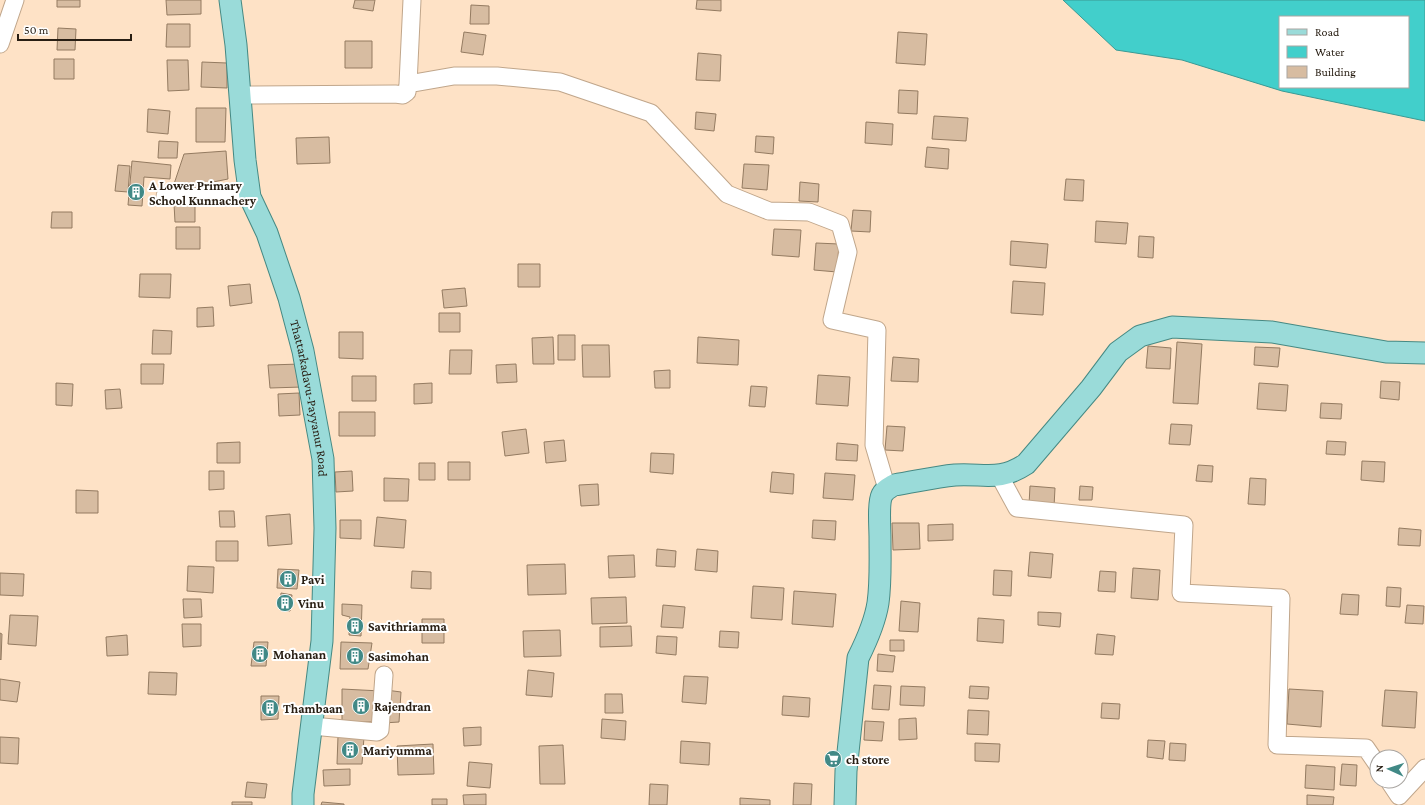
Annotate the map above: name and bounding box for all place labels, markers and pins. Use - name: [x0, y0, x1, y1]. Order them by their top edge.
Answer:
- place label: A Lower Primary School Kunnachery: [148, 178, 257, 208]
- building icon: A Lower Primary School Kunnachery: [126, 182, 146, 202]
- building icon: Pavi: [278, 569, 298, 589]
- place label: Pavi: [301, 572, 325, 587]
- building icon: Vinu: [275, 593, 295, 613]
- place label: Vinu: [297, 596, 325, 611]
- building icon: Savithriamma: [345, 616, 365, 636]
- place label: Savithriamma: [368, 619, 447, 634]
- building icon: Mohanan: [250, 644, 270, 664]
- building icon: Sasimohan: [345, 646, 365, 666]
- place label: Mohanan: [273, 647, 327, 662]
- place label: Sasimohan: [368, 649, 429, 664]
- building icon: Rajendran: [351, 696, 371, 716]
- building icon: Thambaan: [260, 698, 280, 718]
- place label: Rajendran: [374, 699, 432, 715]
- place label: Thambaan: [283, 701, 343, 716]
- building icon: Mariyumma: [340, 740, 360, 760]
- place label: Mariyumma: [363, 743, 432, 758]
- supermarket icon: ch store: [823, 749, 843, 769]
- place label: ch store: [846, 752, 889, 767]

